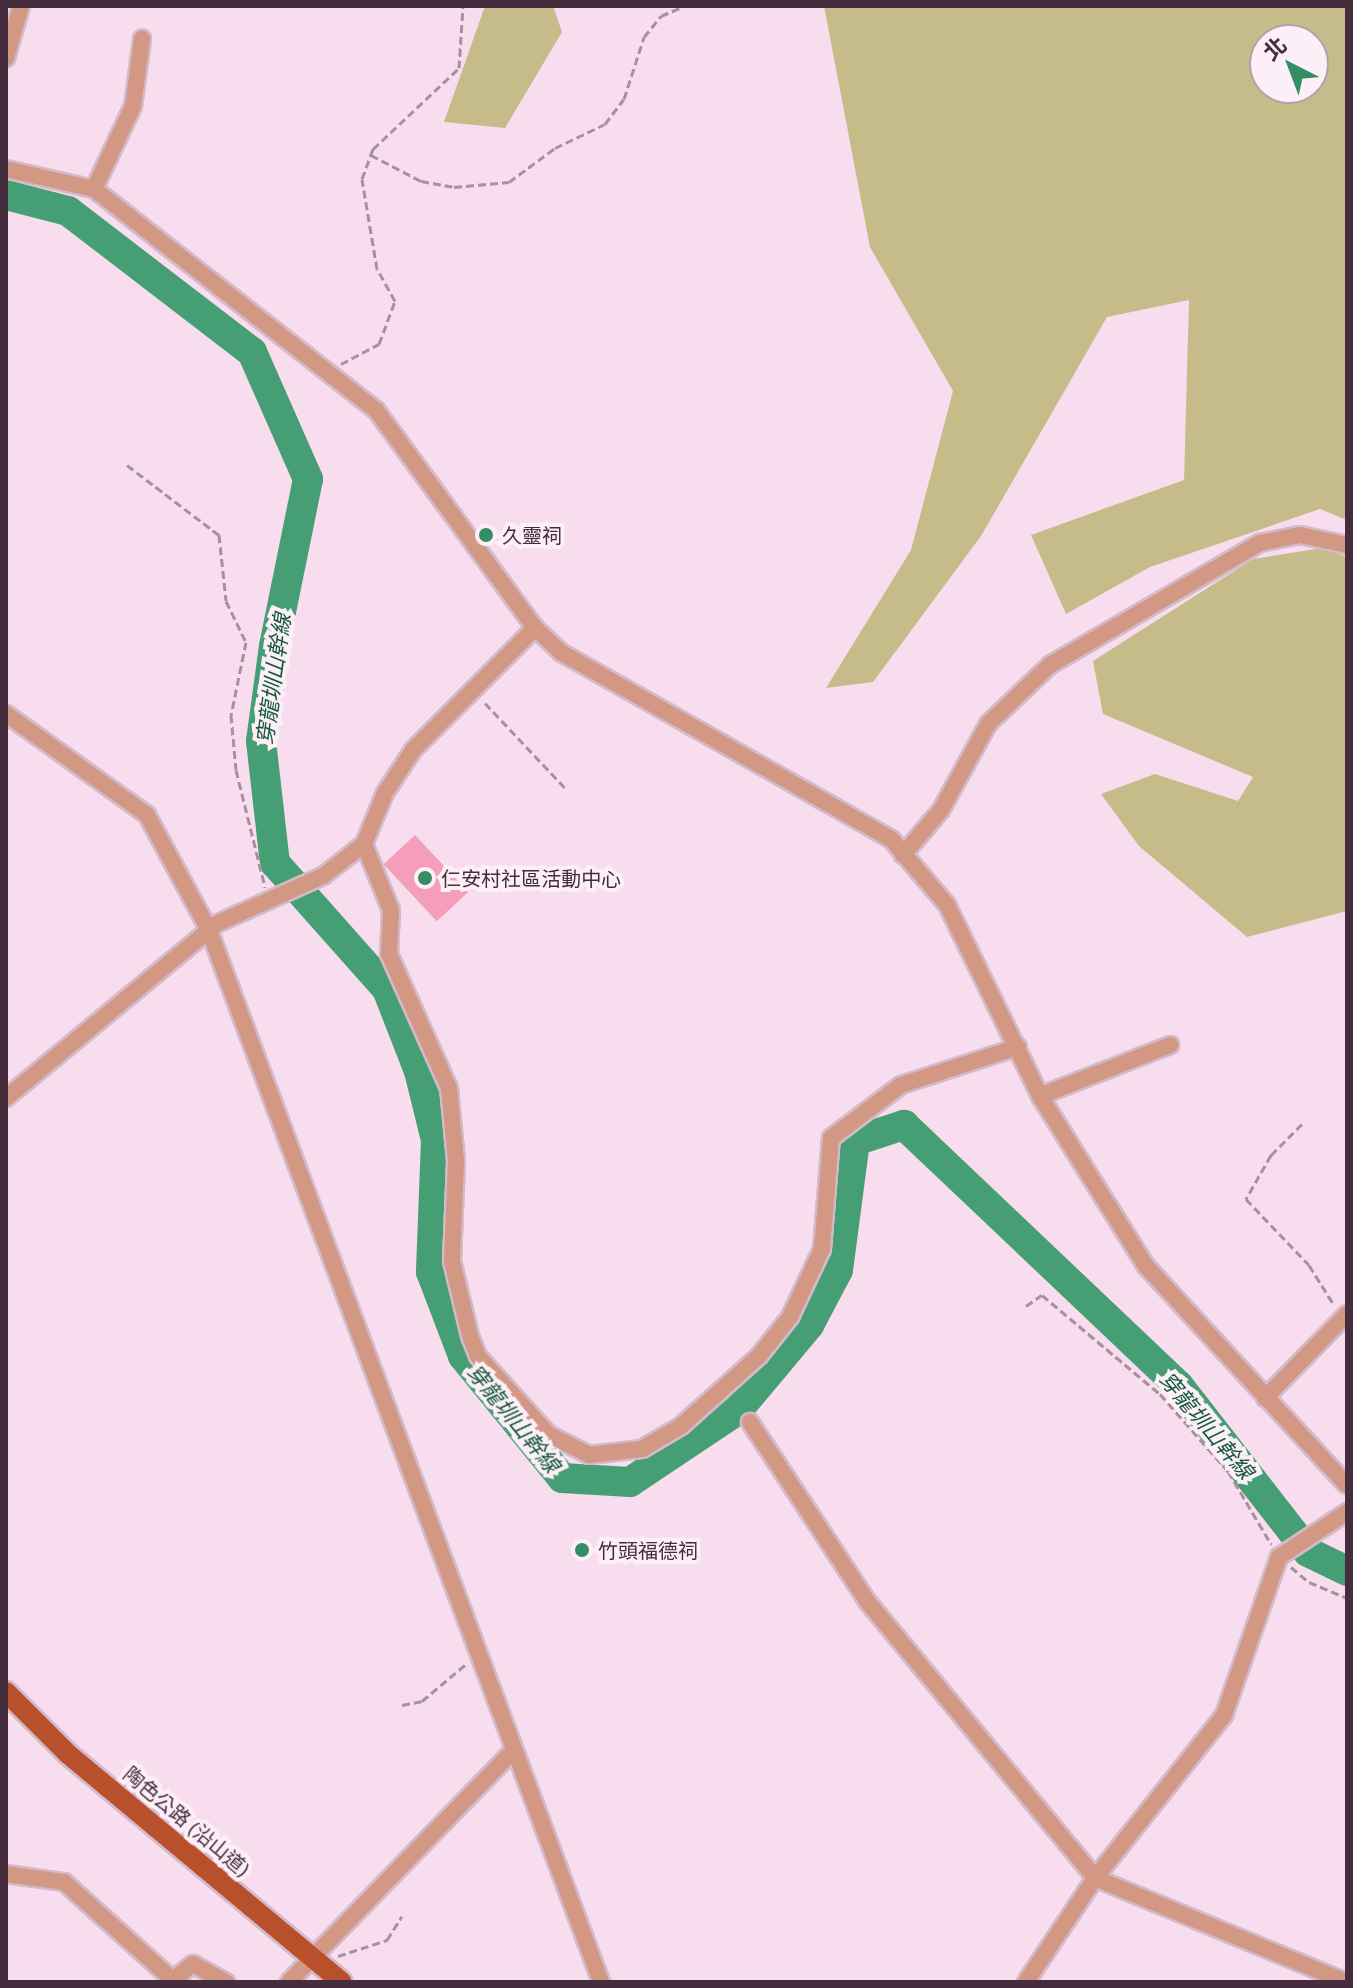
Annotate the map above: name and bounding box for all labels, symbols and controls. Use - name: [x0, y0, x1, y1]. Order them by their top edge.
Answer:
- north arrow: [1249, 24, 1329, 104]
- text: 北: [1256, 29, 1292, 66]
- place label: 久靈祠: [502, 523, 562, 547]
- marker: 久靈祠: [477, 526, 495, 544]
- water label: 穿龍圳山幹線: [251, 612, 295, 746]
- place label: 仁安村社區活動中心: [441, 866, 621, 890]
- marker: 仁安村社區活動中心: [416, 869, 434, 887]
- water label: 穿龍圳山幹線: [462, 1358, 566, 1478]
- water label: 穿龍圳山幹線: [1154, 1366, 1260, 1484]
- place label: 竹頭福德祠: [598, 1538, 698, 1562]
- marker: 竹頭福德祠: [573, 1541, 591, 1559]
- street label: 陶色公路 (沿山道): [119, 1761, 255, 1881]

